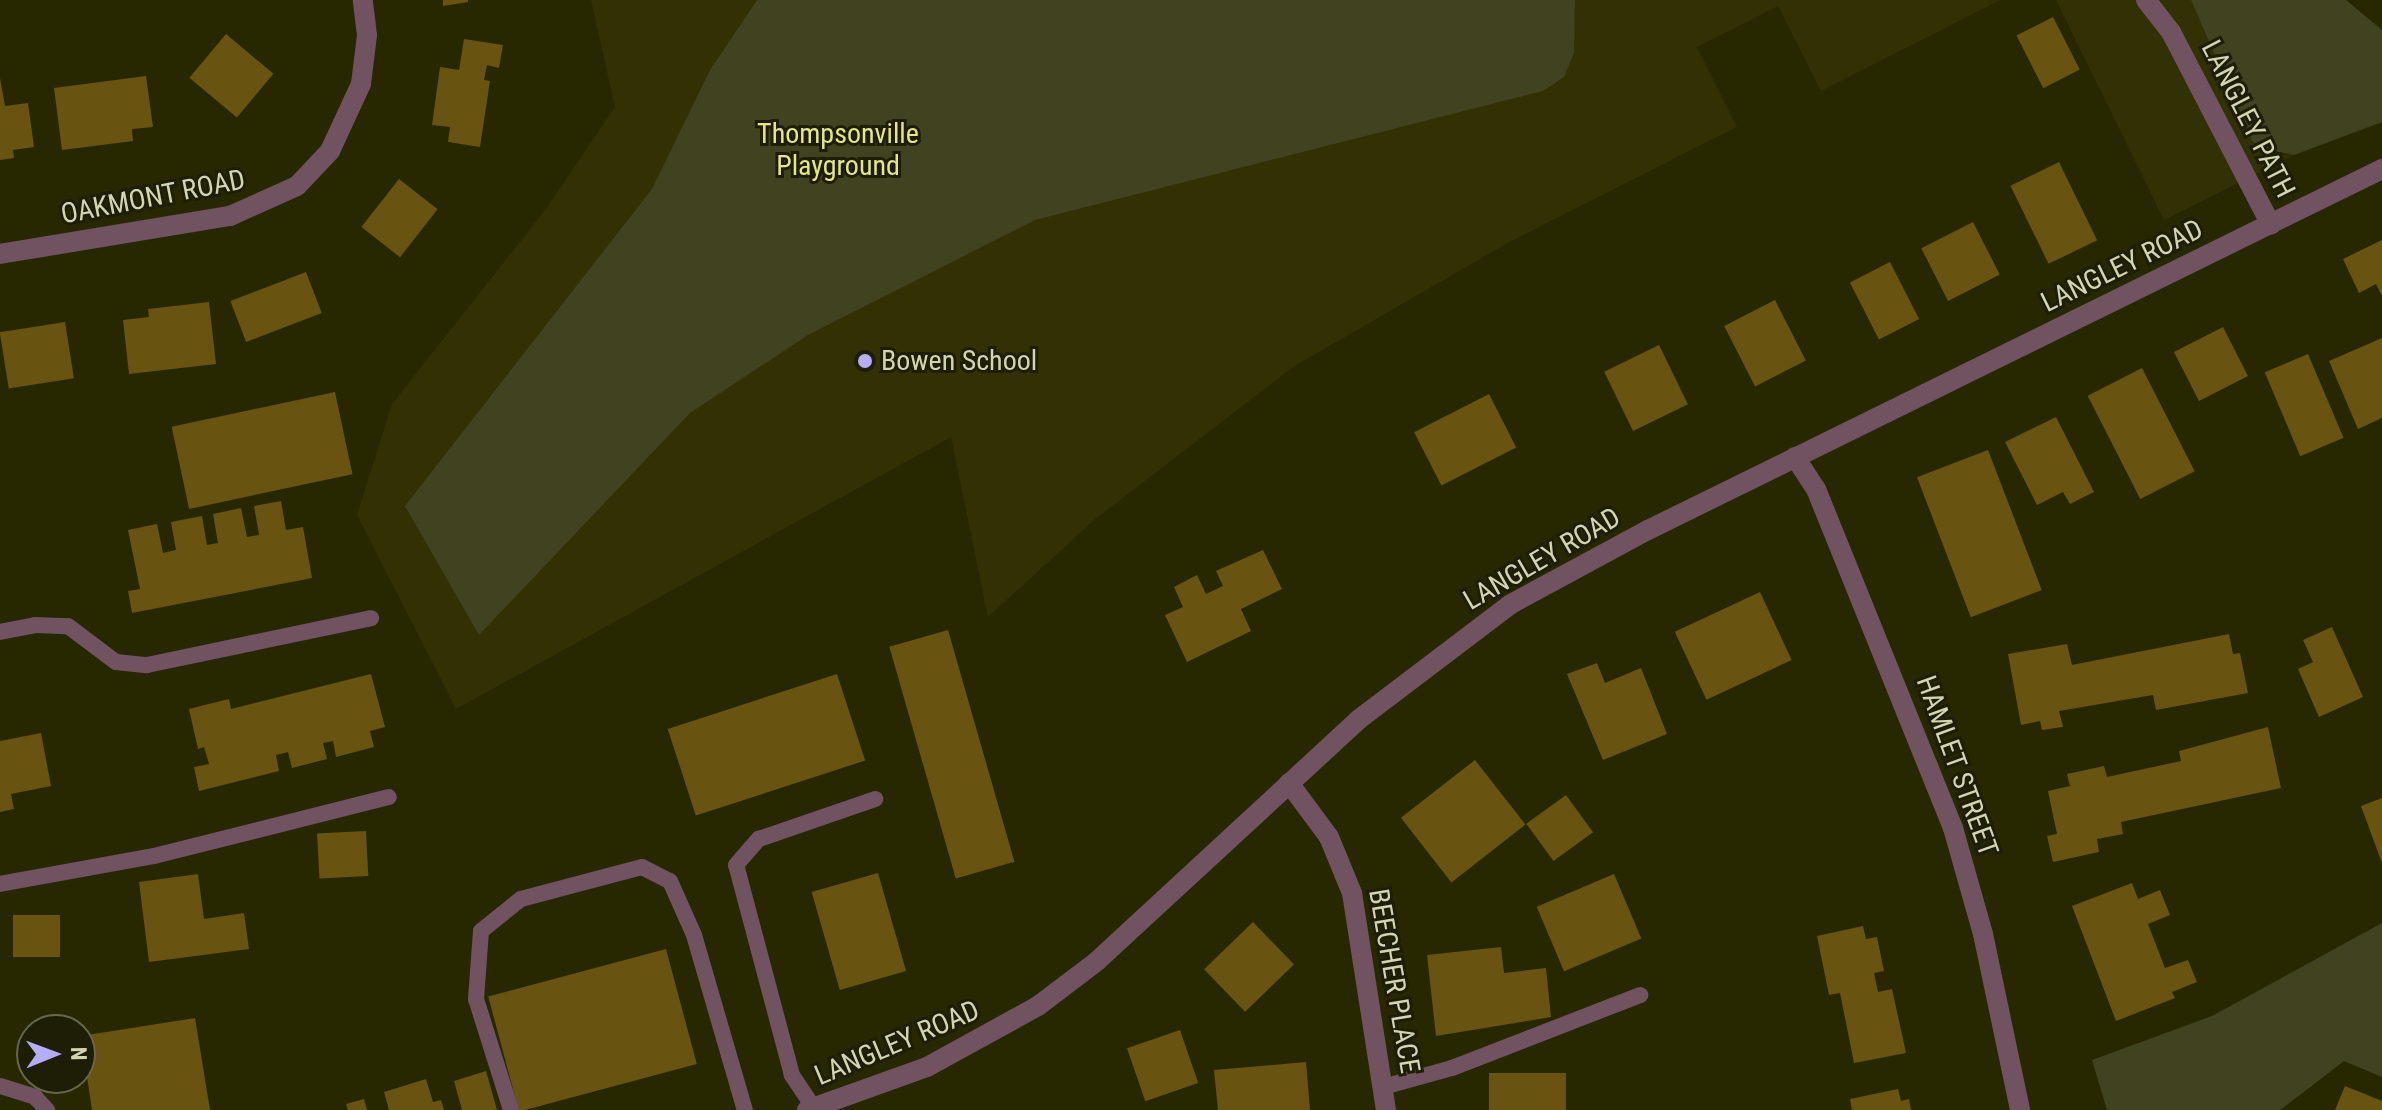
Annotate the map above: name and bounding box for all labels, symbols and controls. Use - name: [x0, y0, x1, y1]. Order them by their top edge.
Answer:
- street label: LANGLEY PATH: [2194, 35, 2302, 203]
- park label: Thompsonville Playground: [757, 117, 919, 183]
- street label: OAKMONT ROAD: [58, 163, 248, 231]
- street label: LANGLEY ROAD: [2036, 212, 2208, 320]
- place label: Bowen School: [881, 344, 1037, 378]
- marker: Bowen School: [856, 352, 874, 370]
- street label: LANGLEY ROAD: [1458, 501, 1626, 617]
- street label: HAMLET STREET: [1909, 671, 2005, 861]
- street label: BEECHER PLACE: [1361, 886, 1427, 1076]
- street label: LANGLEY ROAD: [810, 993, 984, 1093]
- north arrow: [16, 1014, 96, 1094]
- text: N: [66, 1047, 91, 1061]

